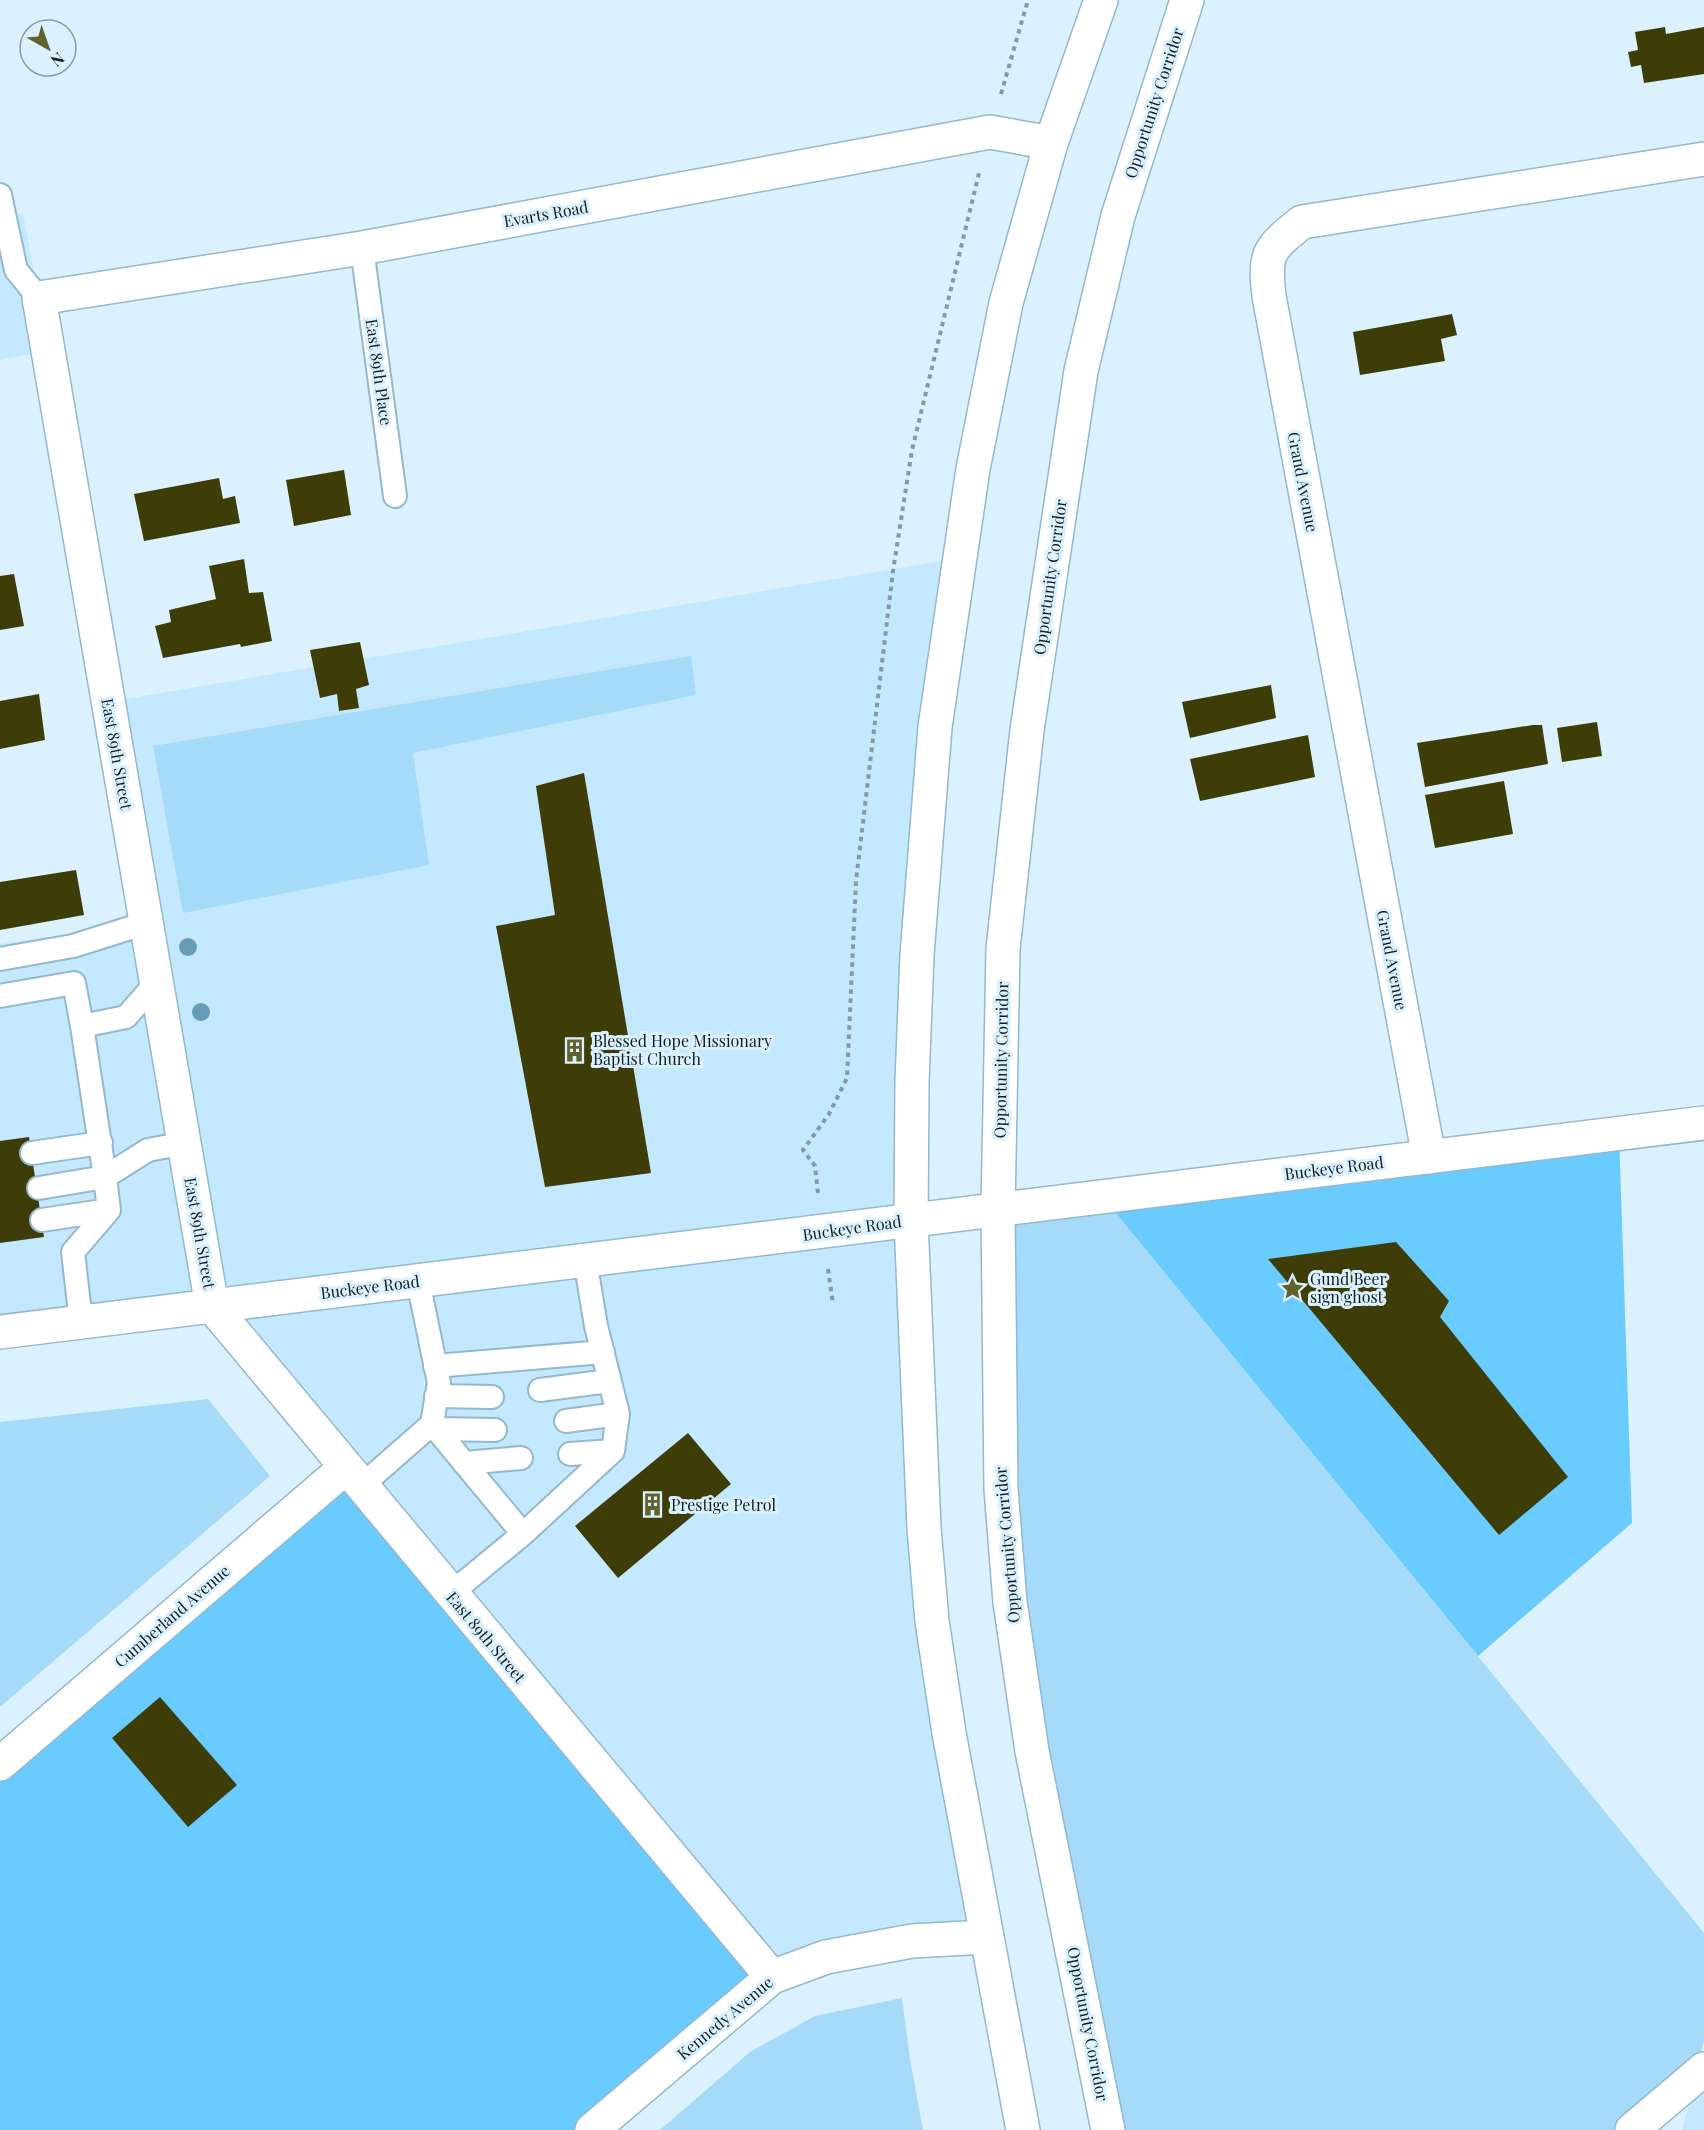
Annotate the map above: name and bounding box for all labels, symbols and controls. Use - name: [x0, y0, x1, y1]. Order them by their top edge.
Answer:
- north arrow: [18, 18, 78, 78]
- street label: Opportunity Corridor: [1119, 25, 1188, 181]
- text: N: [46, 48, 69, 72]
- street label: Evarts Road: [502, 196, 590, 231]
- street label: East 89th Place: [362, 317, 397, 427]
- street label: Grand Avenue: [1284, 430, 1323, 534]
- street label: Opportunity Corridor: [1028, 498, 1071, 656]
- street label: East 89th Street: [97, 697, 138, 812]
- street label: Grand Avenue: [1373, 908, 1412, 1012]
- street label: Opportunity Corridor: [989, 981, 1012, 1139]
- place label: Blessed Hope Missionary Baptist Church: [593, 1030, 772, 1069]
- building icon: Blessed Hope Missionary Baptist Church: [562, 1037, 588, 1063]
- street label: Buckeye Road: [1283, 1151, 1385, 1184]
- street label: East 89th Street: [180, 1176, 221, 1291]
- street label: Buckeye Road: [801, 1210, 903, 1245]
- place label: Gund Beer sign ghost: [1310, 1268, 1387, 1307]
- street label: Buckeye Road: [319, 1270, 421, 1303]
- place icon: Gund Beer sign ghost: [1279, 1275, 1305, 1301]
- street label: Opportunity Corridor: [989, 1466, 1024, 1624]
- building icon: Prestige Petrol: [640, 1492, 666, 1518]
- place label: Prestige Petrol: [671, 1494, 776, 1515]
- street label: Cumberland Avenue: [110, 1560, 234, 1671]
- street label: East 89th Street: [442, 1587, 531, 1687]
- street label: Opportunity Corridor: [1063, 1945, 1114, 2103]
- street label: Kennedy Avenue: [672, 1971, 777, 2064]

